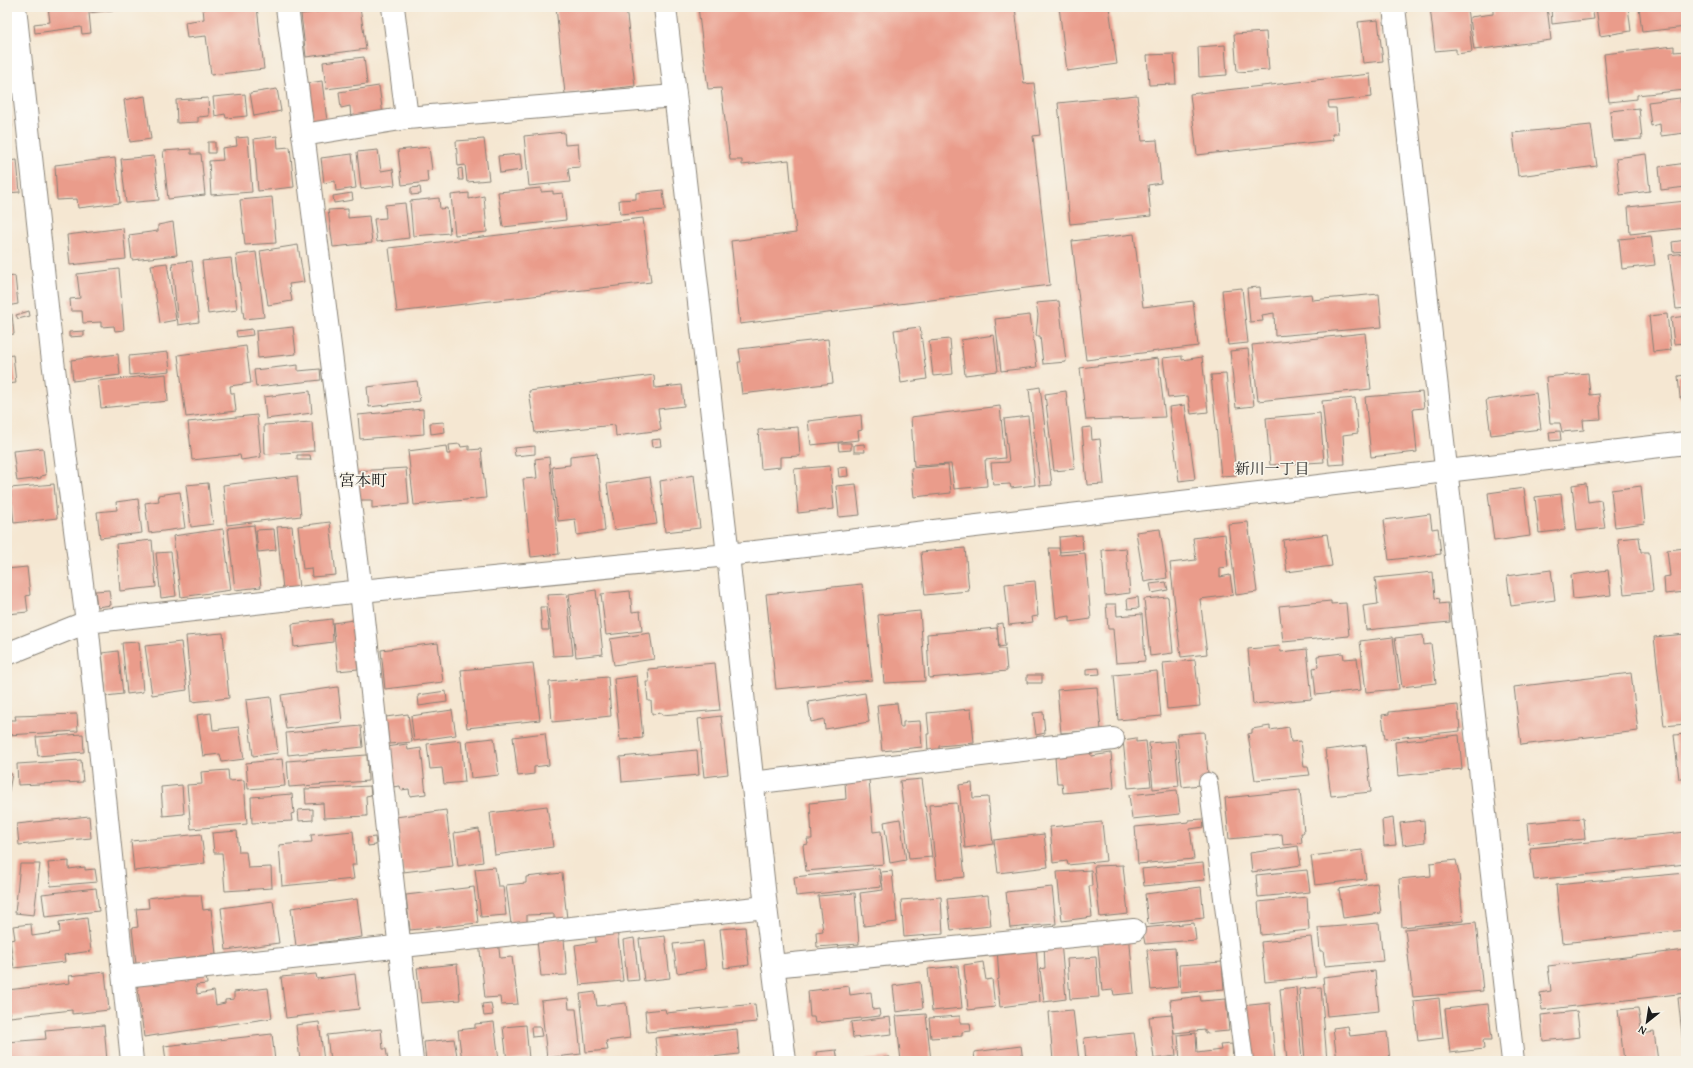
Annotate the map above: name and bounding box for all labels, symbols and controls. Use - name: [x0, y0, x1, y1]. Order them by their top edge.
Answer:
- district label: 新川一丁目: [1234, 458, 1310, 479]
- district label: 宮本町: [339, 468, 387, 492]
- north arrow: [1627, 1002, 1667, 1042]
- text: N: [1634, 1022, 1649, 1039]

